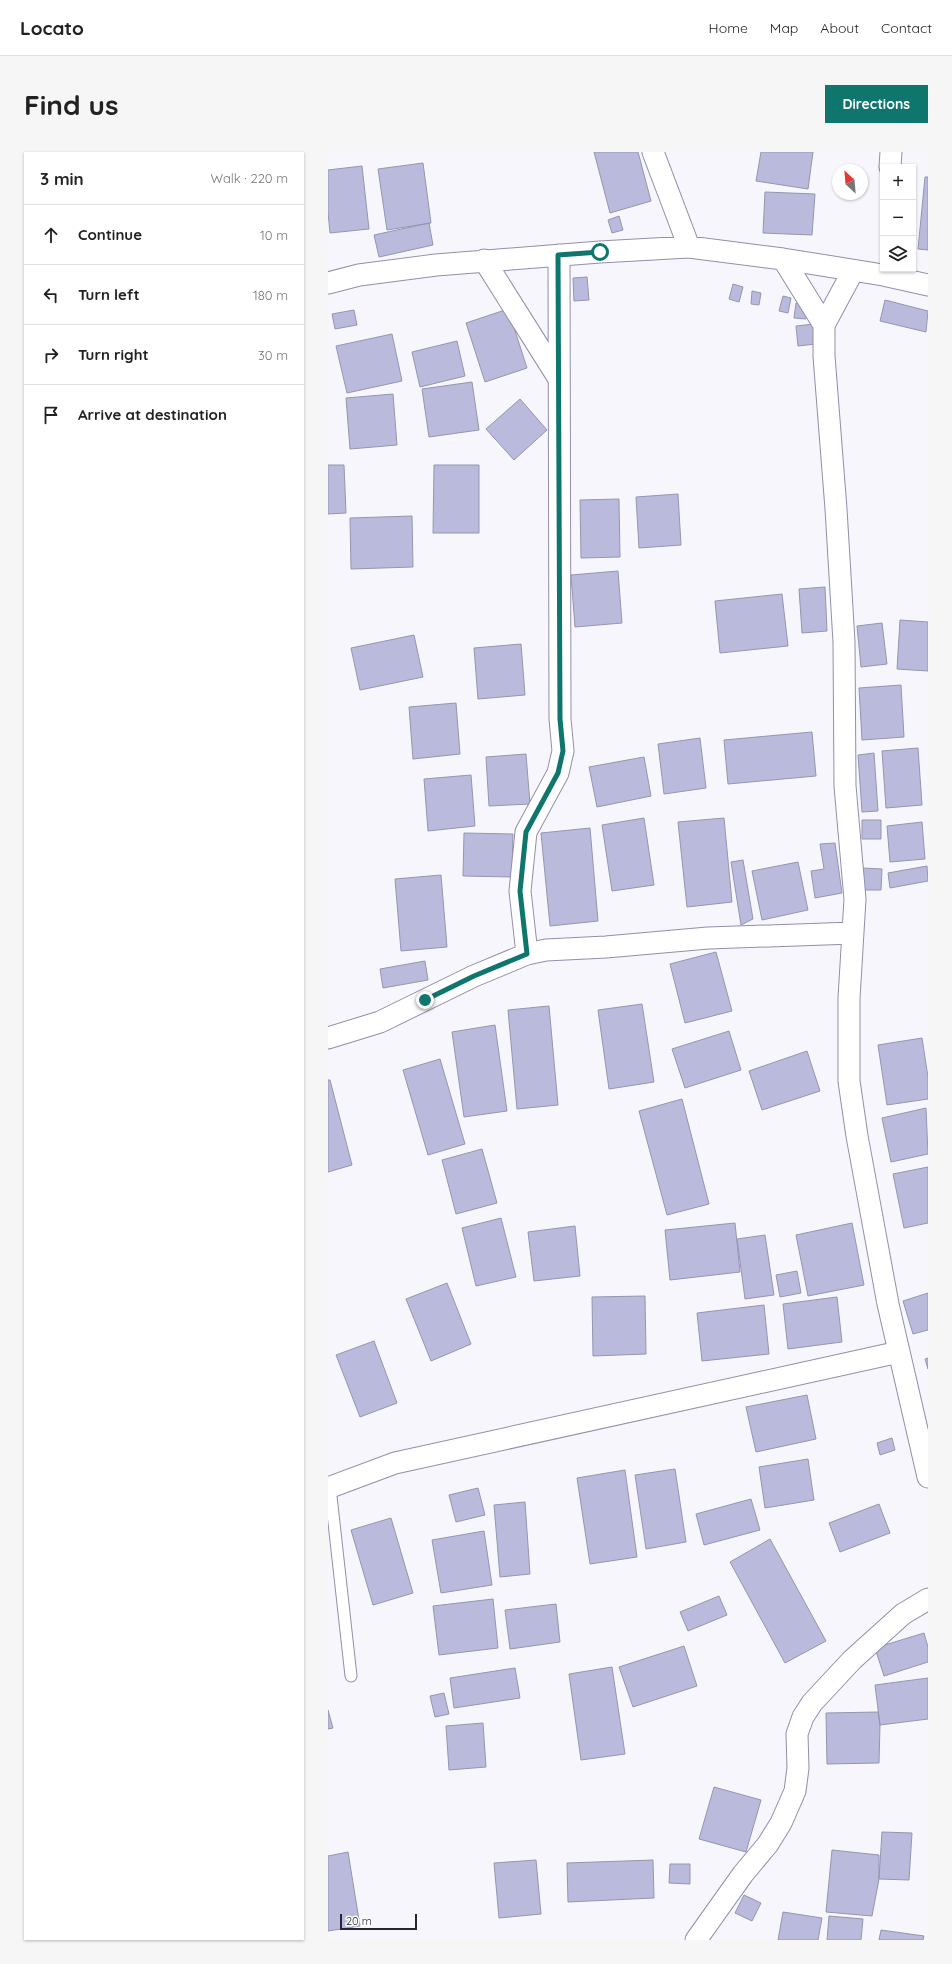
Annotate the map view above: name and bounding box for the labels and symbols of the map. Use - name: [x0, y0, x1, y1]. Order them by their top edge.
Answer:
- north arrow: [832, 164, 868, 200]
- route start: [591, 243, 609, 261]
- route end: [416, 991, 434, 1009]
- scale bar: [340, 1912, 417, 1931]

